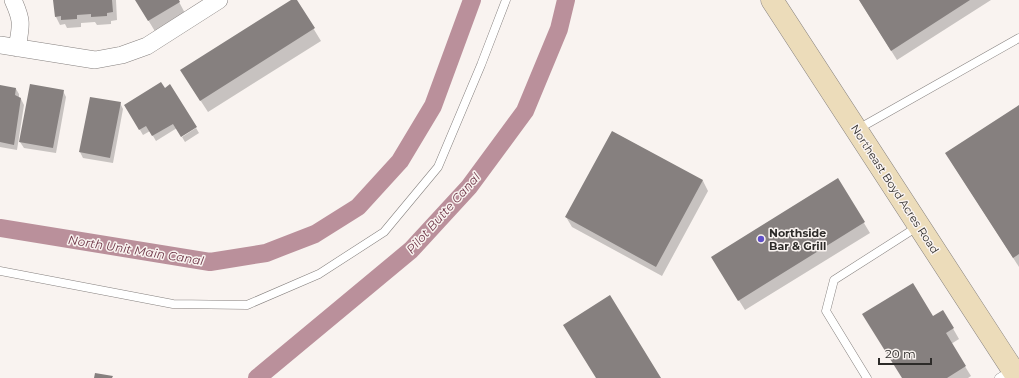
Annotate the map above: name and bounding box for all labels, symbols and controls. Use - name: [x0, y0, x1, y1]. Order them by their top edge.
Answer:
- street label: Northeast Boyd Acres Road: [848, 122, 942, 256]
- water label: Pilot Butte Canal: [403, 169, 484, 256]
- place label: Northside Bar & Grill: [769, 226, 826, 253]
- water label: North Unit Main Canal: [67, 232, 206, 268]
- marker: Northside Bar & Grill: [756, 234, 766, 244]
- scale bar: [879, 340, 931, 366]
- text: 20 m: [885, 346, 916, 361]

